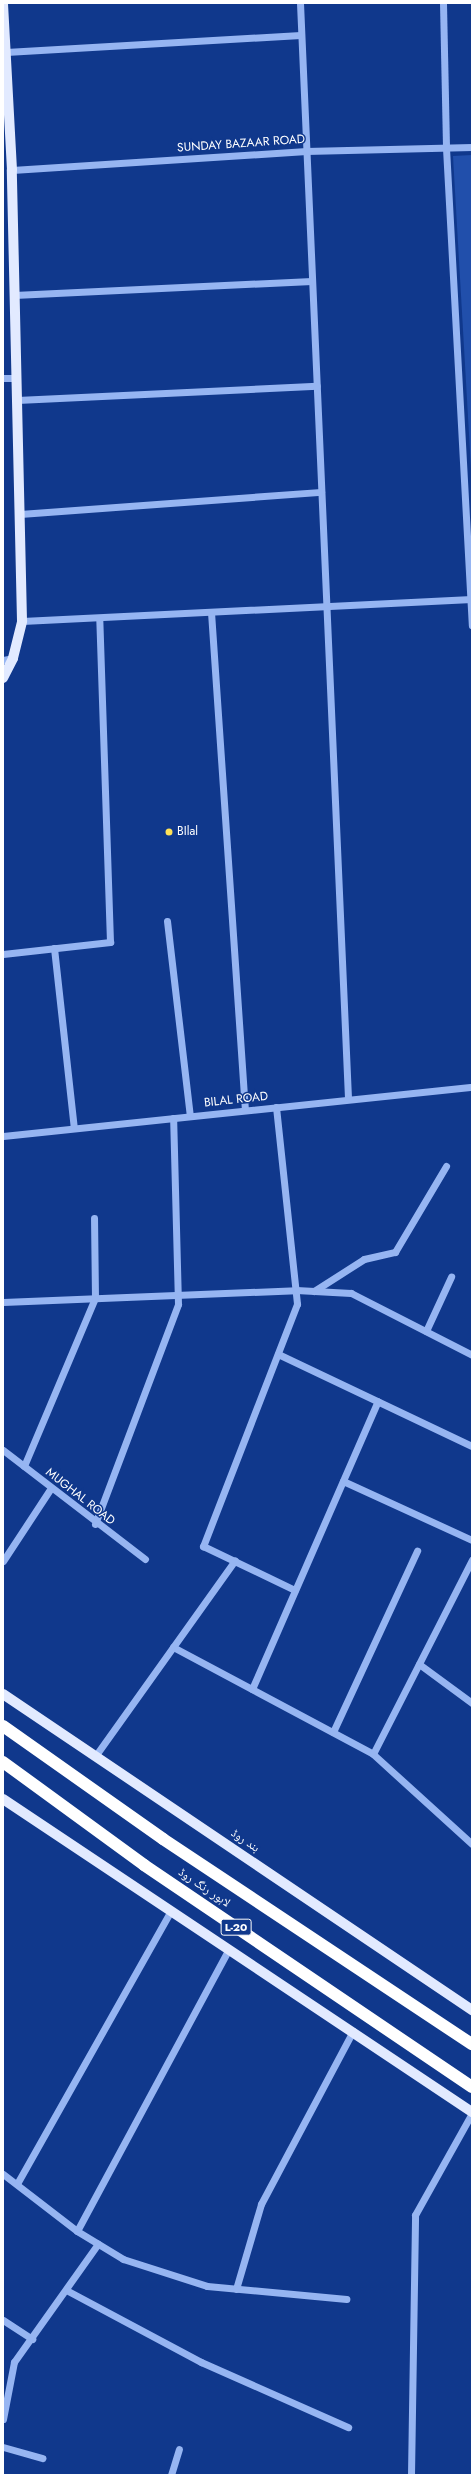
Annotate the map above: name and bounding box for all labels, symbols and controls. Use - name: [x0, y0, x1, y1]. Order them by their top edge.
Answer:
- street label: SUNDAY BAZAAR ROAD: [177, 132, 305, 156]
- place label: BIlal: [177, 825, 198, 839]
- marker: BIlal: [164, 827, 174, 837]
- street label: BILAL ROAD: [203, 1089, 269, 1111]
- street label: MUGHAL ROAD: [42, 1465, 118, 1529]
- street label: بند روڈ: [228, 1826, 262, 1856]
- street label: لاہور رنگ روڈ: [175, 1865, 233, 1911]
- road number: L-20: [220, 1918, 252, 1936]

